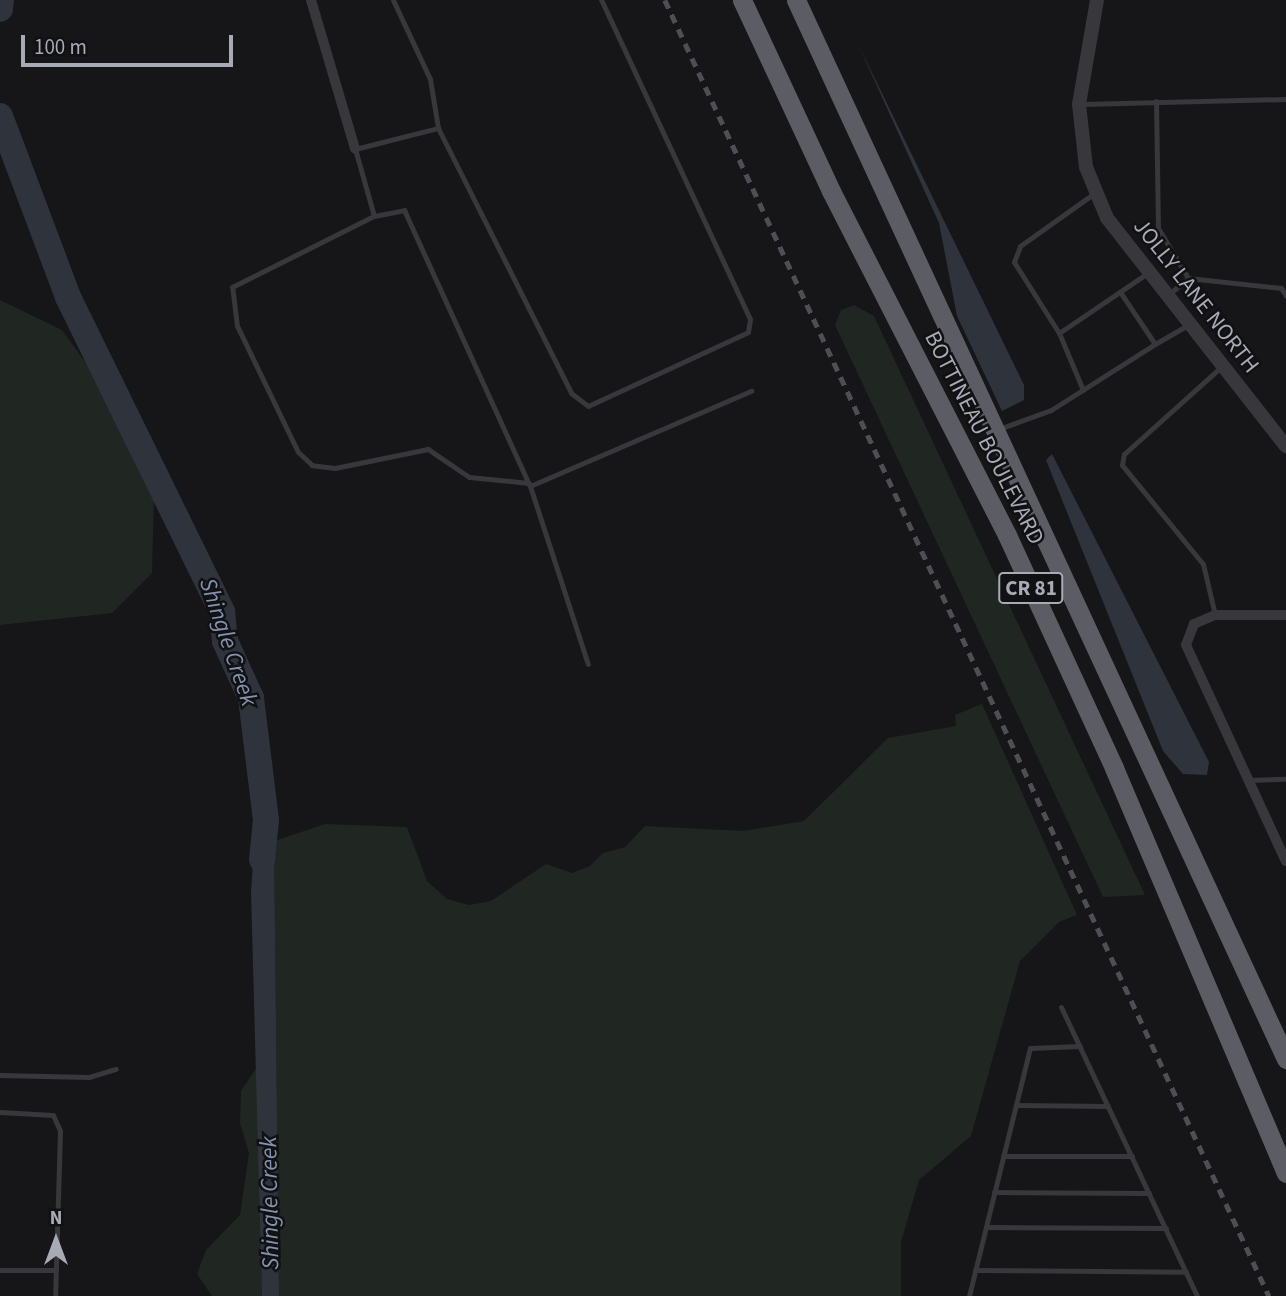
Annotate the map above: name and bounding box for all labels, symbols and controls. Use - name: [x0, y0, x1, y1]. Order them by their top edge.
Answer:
- scale bar: [24, 21, 236, 65]
- text: 100 m: [34, 32, 87, 62]
- street label: JOLLY LANE NORTH: [1127, 213, 1265, 379]
- street label: BOTTINEAU BOULEVARD: [918, 327, 1050, 549]
- road number: CR 81: [998, 570, 1064, 606]
- water label: Shingle Creek: [193, 574, 263, 710]
- water label: Shingle Creek: [254, 1136, 286, 1270]
- north arrow: [21, 1205, 91, 1275]
- text: N: [50, 1205, 62, 1232]

